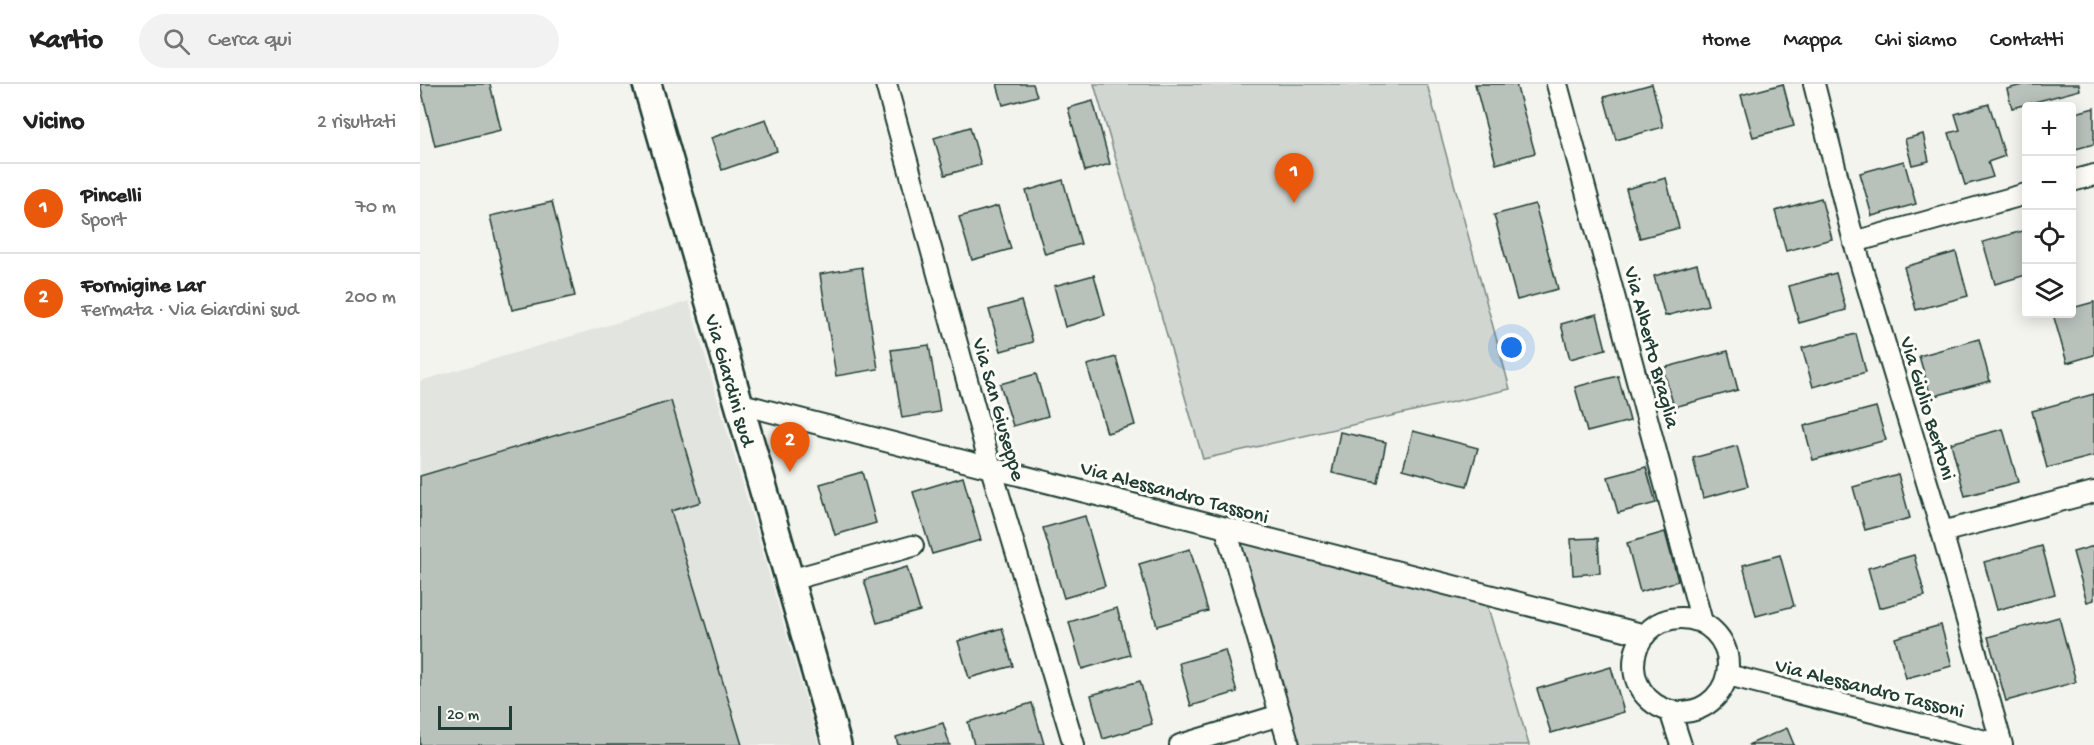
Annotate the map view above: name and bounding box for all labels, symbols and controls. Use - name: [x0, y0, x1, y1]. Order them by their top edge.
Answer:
- search box: [139, 14, 559, 68]
- text: Kartio: [30, 25, 103, 58]
- icon: search: [160, 25, 193, 58]
- text: Cerca qui: [208, 28, 292, 54]
- text: Home: [1702, 29, 1750, 54]
- text: Mappa: [1783, 29, 1842, 54]
- text: Chi siamo: [1875, 29, 1957, 54]
- text: Contatti: [1990, 29, 2064, 54]
- map controls: [2022, 102, 2076, 318]
- button: +: [2022, 102, 2076, 156]
- text: Vicino: [24, 108, 84, 139]
- text: 2 risultati: [317, 112, 396, 135]
- pin: 1: [1274, 154, 1314, 203]
- button: −: [2022, 156, 2076, 210]
- text: Pincelli: [81, 184, 142, 210]
- text: 1: [39, 197, 48, 220]
- text: 70 m: [355, 197, 396, 220]
- text: Sport: [81, 210, 126, 233]
- button: locate: [2022, 210, 2076, 264]
- street label: Via Alberto Braglia: [1616, 263, 1684, 433]
- button: layers: [2022, 264, 2076, 318]
- text: Formigine Lar: [81, 274, 204, 300]
- text: 2: [39, 287, 48, 310]
- text: 200 m: [345, 287, 396, 310]
- text: Fermata · Via Giardini sud: [81, 300, 299, 323]
- street label: Via Giardini sud: [697, 311, 759, 451]
- your location: [1497, 333, 1526, 362]
- street label: Via Giulio Bertoni: [1892, 333, 1959, 484]
- street label: Via San Giuseppe: [964, 335, 1029, 485]
- pin: 2: [770, 422, 809, 472]
- street label: Via Alessandro Tassoni: [1076, 457, 1271, 532]
- street label: Via Alessandro Tassoni: [1771, 655, 1966, 726]
- scale bar: [438, 703, 512, 730]
- text: 20 m: [447, 707, 479, 726]

